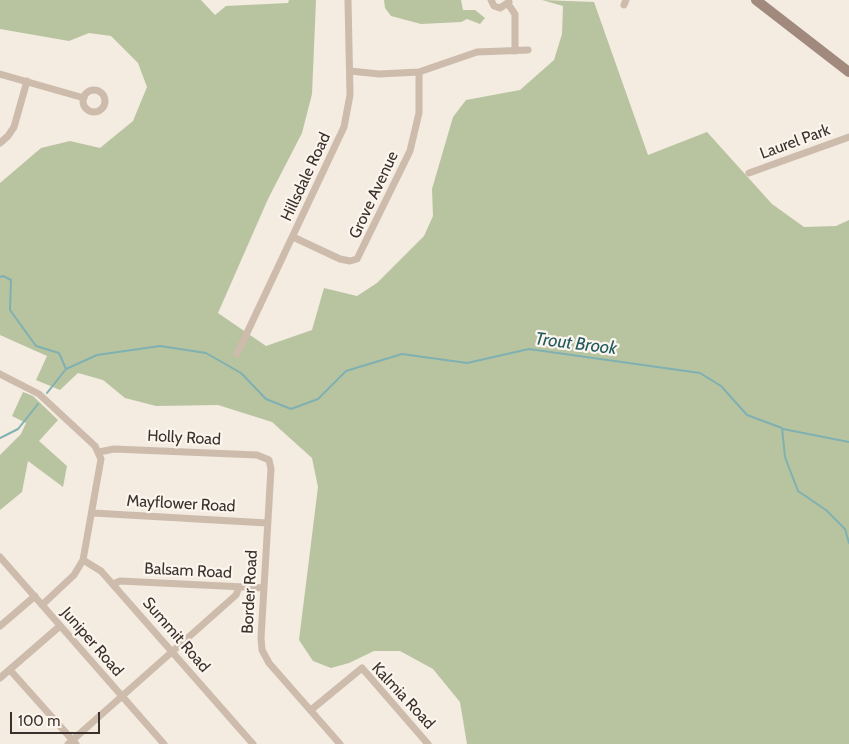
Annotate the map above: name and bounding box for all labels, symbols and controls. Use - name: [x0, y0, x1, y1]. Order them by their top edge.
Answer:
- street label: Laurel Park: [757, 120, 833, 164]
- street label: Hillsdale Road: [277, 130, 335, 224]
- street label: Grove Avenue: [345, 148, 403, 242]
- water label: Trout Brook: [534, 328, 618, 360]
- street label: Holly Road: [147, 426, 221, 450]
- street label: Mayflower Road: [126, 492, 236, 516]
- street label: Border Road: [238, 550, 262, 634]
- street label: Balsam Road: [144, 559, 232, 583]
- street label: Summit Road: [138, 594, 214, 676]
- street label: Juniper Road: [57, 604, 127, 680]
- street label: Kalmia Road: [367, 659, 439, 733]
- scale bar: [12, 702, 102, 734]
- text: 100 m: [18, 712, 60, 730]

